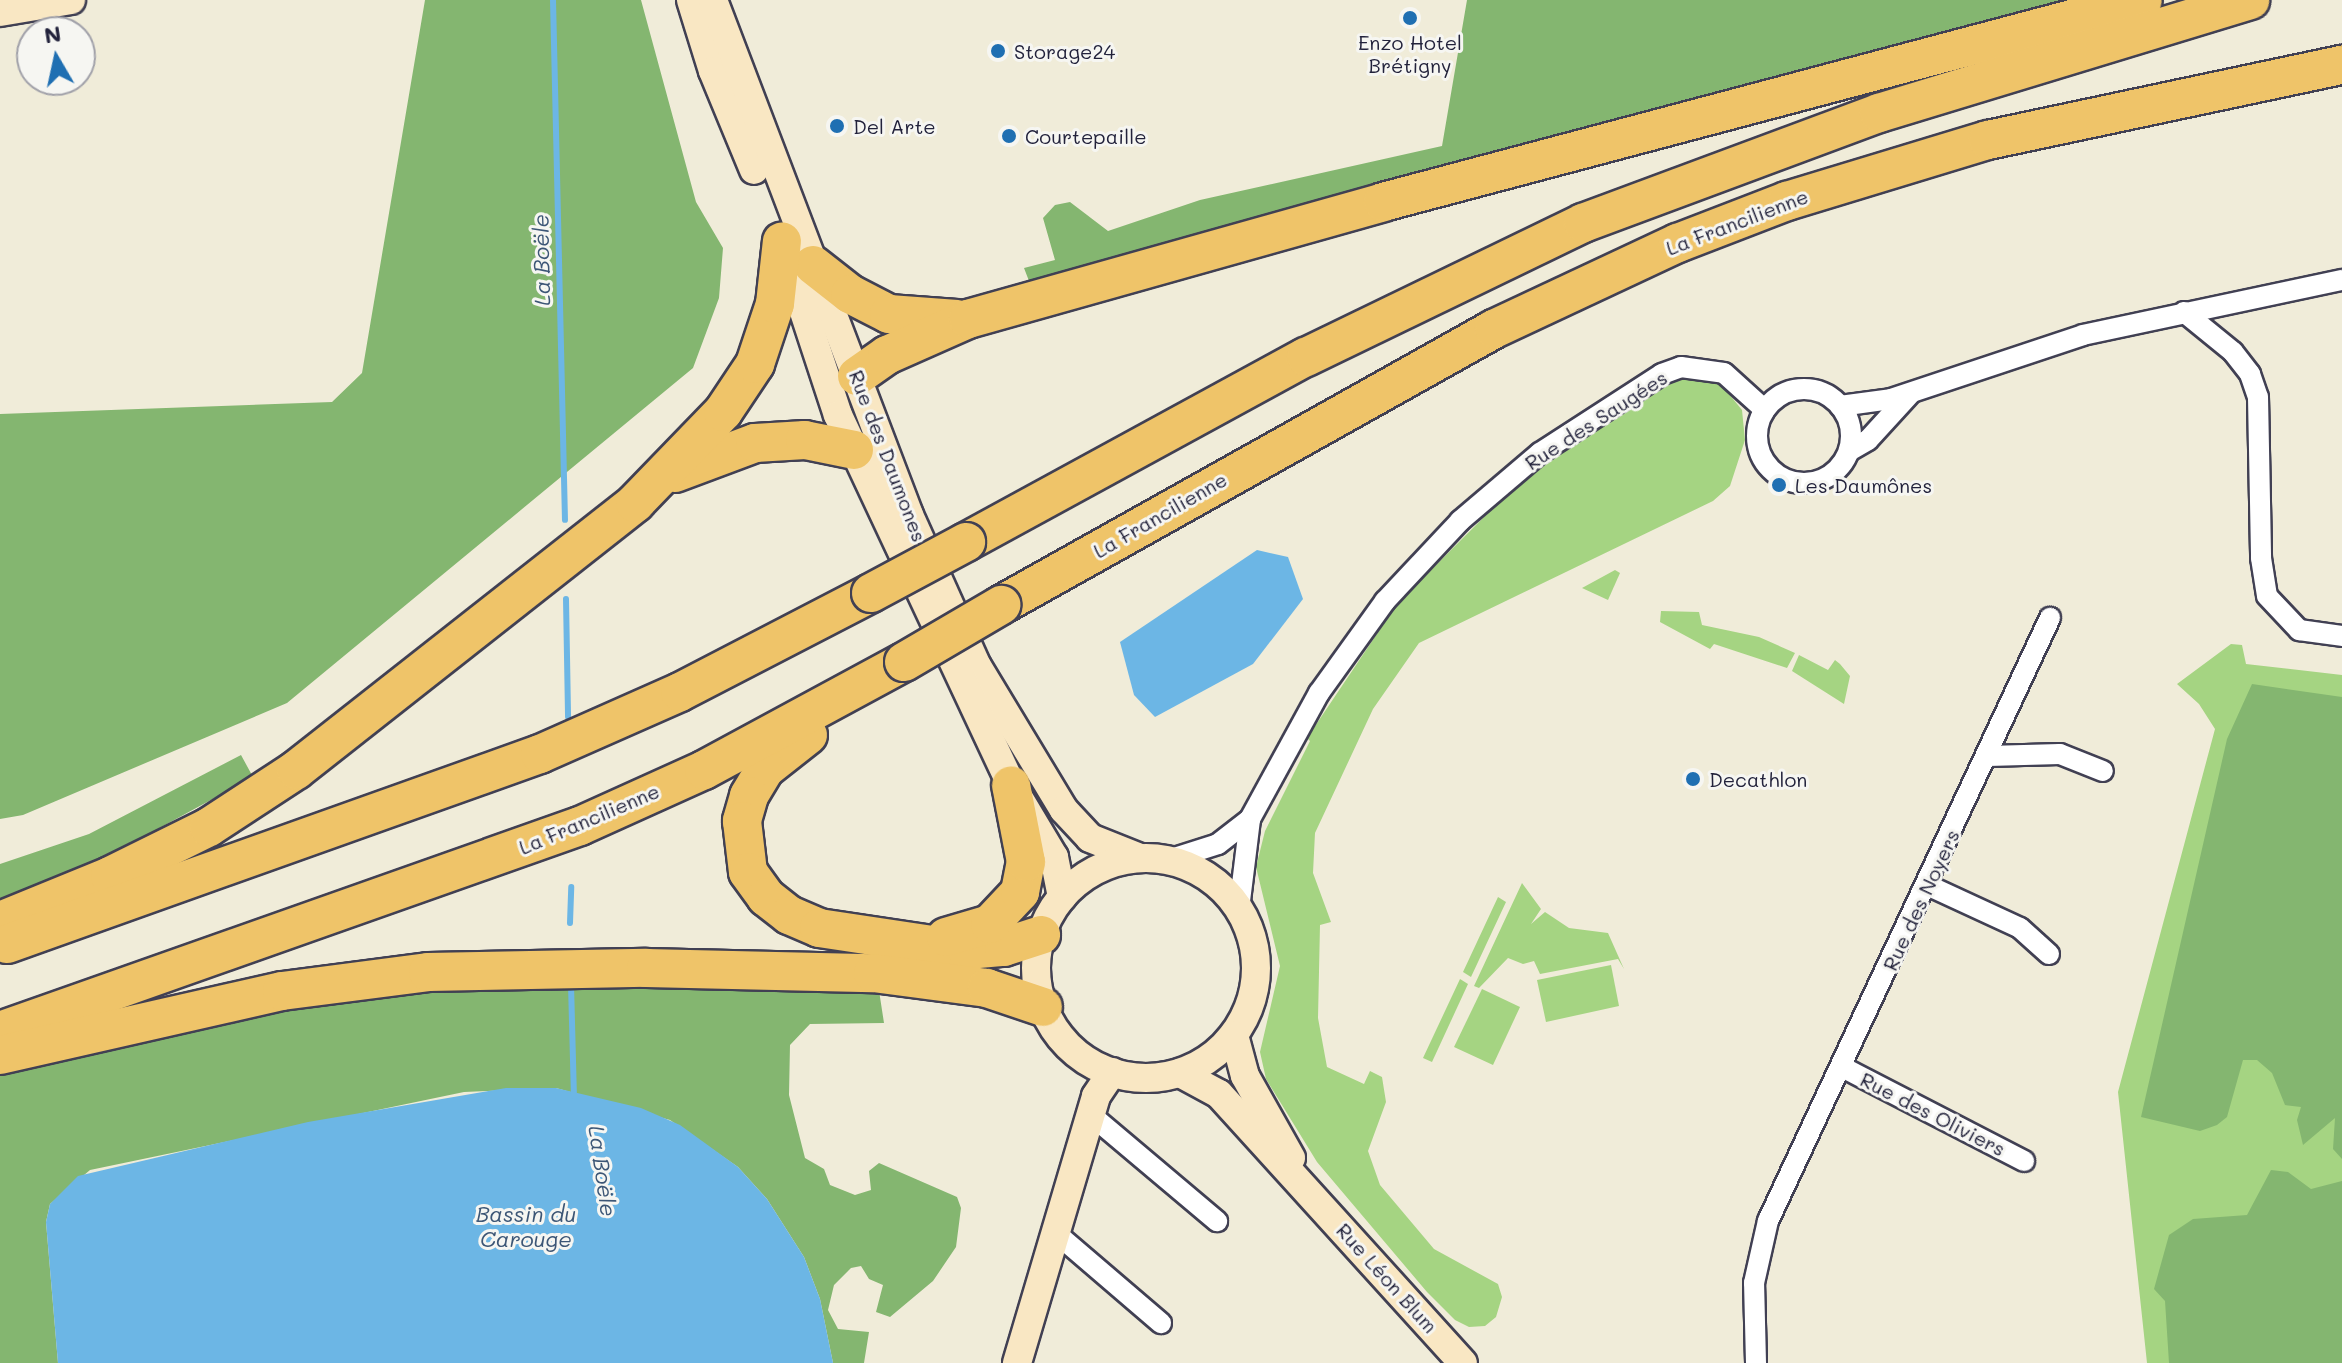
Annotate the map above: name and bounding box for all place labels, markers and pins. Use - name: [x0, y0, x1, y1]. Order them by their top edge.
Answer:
- marker: Enzo Hotel Brétigny: [1401, 9, 1419, 27]
- place label: Enzo Hotel Brétigny: [1358, 30, 1462, 77]
- place label: Storage24: [1014, 39, 1115, 63]
- marker: Storage24: [989, 42, 1007, 60]
- place label: Del Arte: [853, 114, 936, 138]
- marker: Del Arte: [828, 117, 846, 135]
- place label: Courtepaille: [1025, 124, 1147, 148]
- marker: Courtepaille: [1000, 127, 1018, 145]
- place label: Les Daumônes: [1795, 473, 1932, 497]
- marker: Les Daumônes: [1770, 476, 1788, 494]
- place label: Decathlon: [1709, 767, 1807, 791]
- marker: Decathlon: [1684, 770, 1702, 788]

